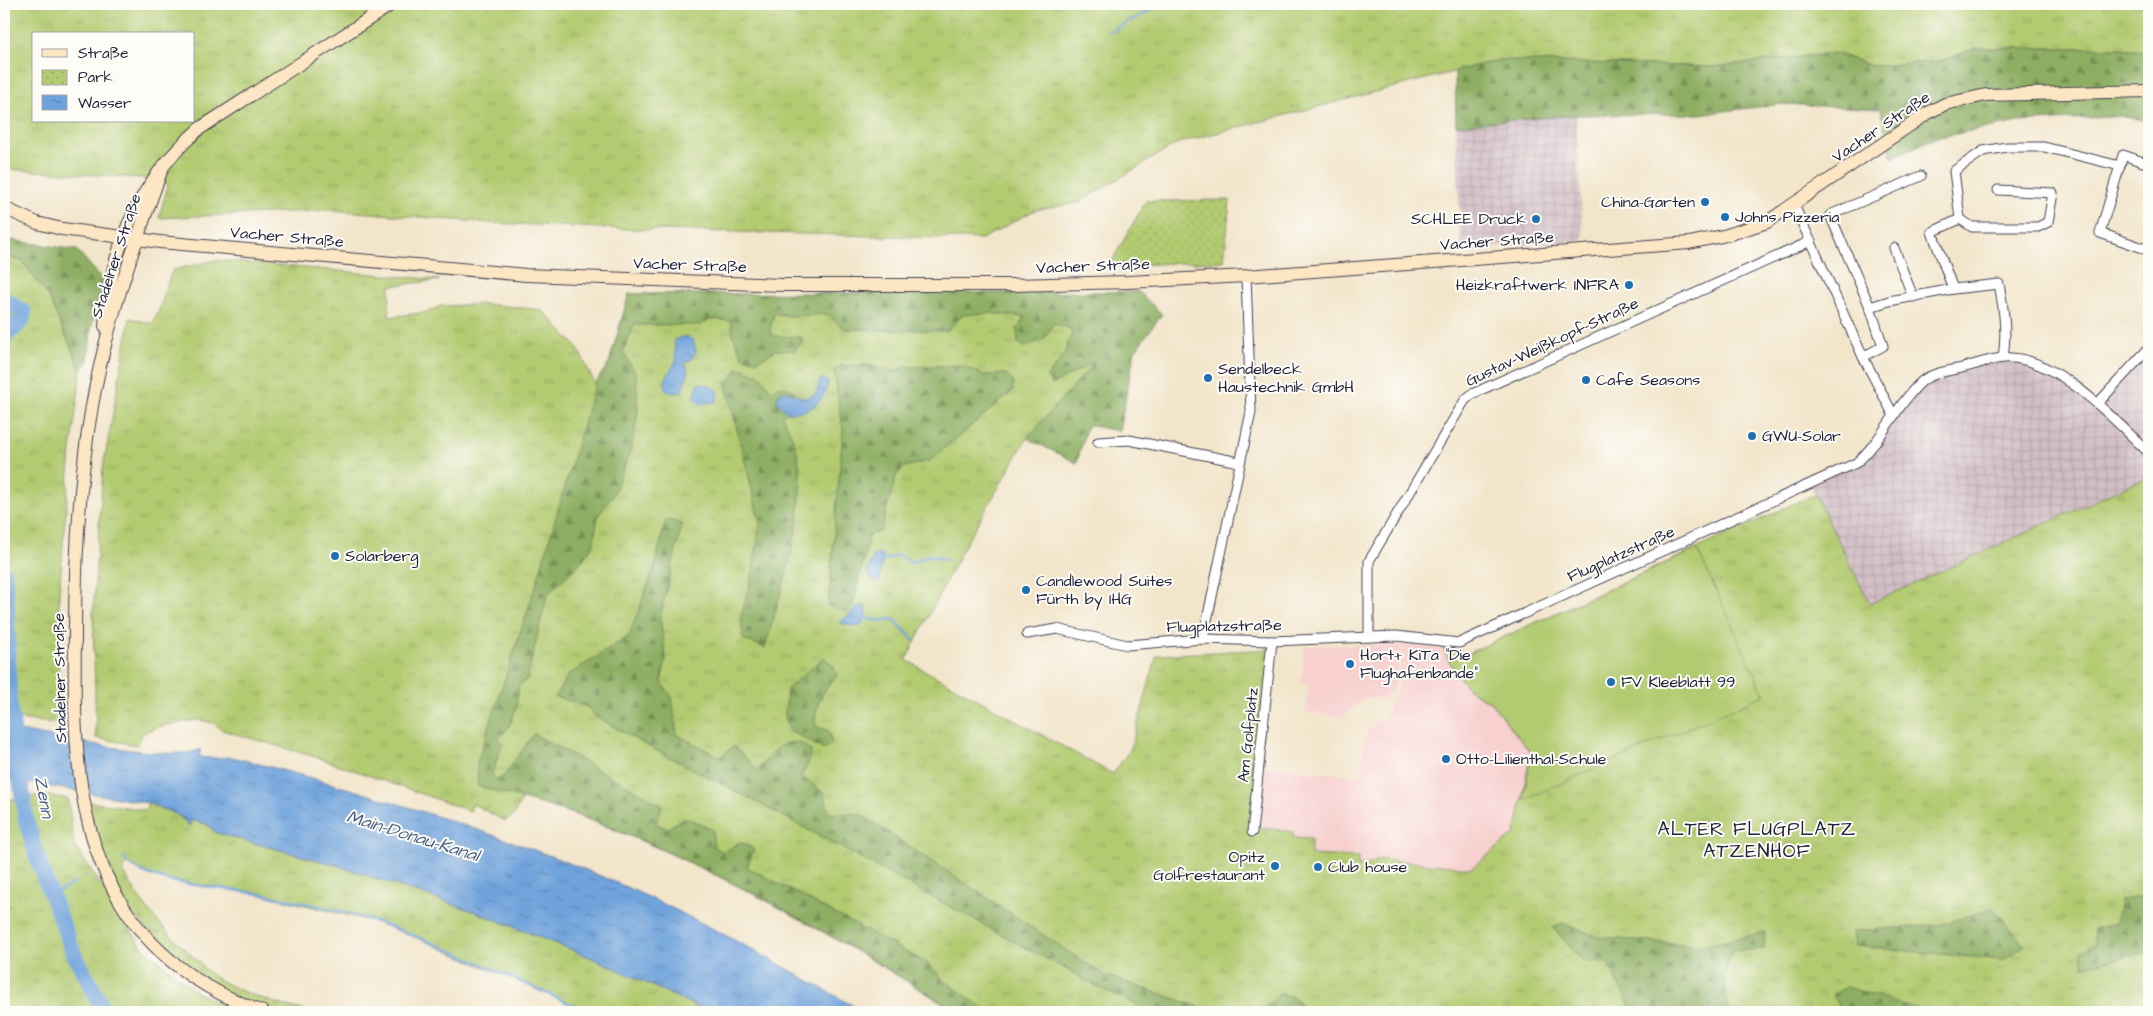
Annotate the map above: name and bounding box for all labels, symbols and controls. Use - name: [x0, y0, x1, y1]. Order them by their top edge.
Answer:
- legend: [32, 32, 195, 122]
- text: Straße: [78, 43, 128, 64]
- text: Park: [78, 67, 113, 88]
- street label: Vacher Straße: [1828, 86, 1935, 168]
- text: Wasser: [78, 93, 131, 114]
- street label: Stadelner Straße: [85, 190, 147, 321]
- place label: China-Garten: [1601, 191, 1695, 213]
- marker: China-Garten: [1699, 196, 1711, 208]
- place label: Johns Pizzeria: [1735, 206, 1839, 228]
- place label: SCHLEE Druck: [1411, 208, 1526, 230]
- marker: Johns Pizzeria: [1719, 211, 1731, 223]
- marker: SCHLEE Druck: [1530, 213, 1542, 225]
- street label: Vacher Straße: [229, 221, 345, 253]
- street label: Vacher Straße: [1439, 226, 1555, 256]
- street label: Vacher Straße: [633, 252, 748, 278]
- street label: Vacher Straße: [1036, 253, 1151, 279]
- place label: Heizkraftwerk INFRA: [1456, 274, 1619, 296]
- marker: Heizkraftwerk INFRA: [1623, 279, 1635, 291]
- street label: Gustav-Weißkopf-Straße: [1462, 292, 1642, 392]
- place label: Sendelbeck Haustechnik GmbH: [1218, 358, 1354, 398]
- place label: Cafe Seasons: [1596, 369, 1700, 391]
- marker: Sendelbeck Haustechnik GmbH: [1202, 372, 1214, 384]
- marker: Cafe Seasons: [1580, 374, 1592, 386]
- place label: GWU-Solar: [1762, 425, 1841, 447]
- marker: GWU-Solar: [1746, 430, 1758, 442]
- street label: Flugplatzstraße: [1564, 520, 1679, 588]
- place label: Solarberg: [345, 545, 418, 568]
- marker: Solarberg: [329, 550, 341, 562]
- place label: Candlewood Suites Fürth by IHG: [1036, 570, 1172, 611]
- marker: Candlewood Suites Fürth by IHG: [1020, 584, 1032, 596]
- street label: Stadelner Straße: [48, 613, 72, 743]
- street label: Flugplatzstraße: [1166, 614, 1282, 639]
- place label: Hort+ KiTa "Die Flughafenbande": [1360, 644, 1478, 685]
- marker: Hort+ KiTa "Die Flughafenbande": [1344, 658, 1356, 670]
- place label: FV Kleeblatt 99: [1621, 671, 1735, 693]
- marker: FV Kleeblatt 99: [1605, 676, 1617, 688]
- street label: Am Golfplatz: [1232, 686, 1264, 783]
- place label: Otto-Lilienthal-Schule: [1456, 748, 1607, 770]
- marker: Otto-Lilienthal-Schule: [1440, 753, 1452, 765]
- water label: Zenn: [28, 774, 60, 822]
- water label: Main-Donau-Kanal: [344, 804, 484, 869]
- district label: ALTER FLUGPLATZ ATZENHOF: [1658, 816, 1856, 865]
- place label: Opitz Golfrestaurant: [1153, 846, 1266, 886]
- place label: Club house: [1328, 856, 1407, 878]
- marker: Opitz Golfrestaurant: [1269, 860, 1281, 872]
- marker: Club house: [1312, 861, 1324, 873]

